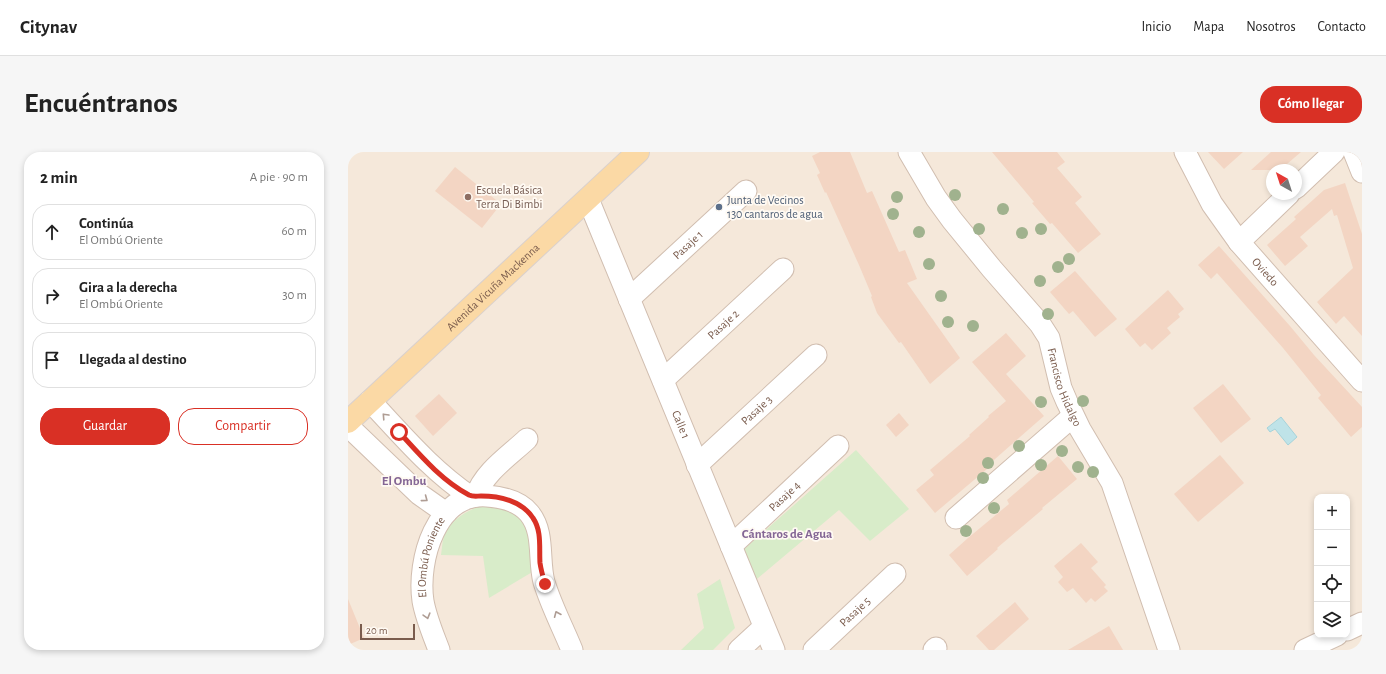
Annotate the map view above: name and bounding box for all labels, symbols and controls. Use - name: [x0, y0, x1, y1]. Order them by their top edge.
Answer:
- text: Citynav: [20, 18, 77, 37]
- text: Inicio: [1141, 20, 1171, 34]
- text: Mapa: [1193, 20, 1224, 34]
- text: Nosotros: [1246, 20, 1296, 34]
- text: Contacto: [1318, 20, 1366, 34]
- button: Cómo llegar: [1260, 86, 1362, 123]
- text: Encuéntranos: [24, 90, 178, 118]
- north arrow: [1266, 164, 1302, 200]
- text: 2 min: [40, 169, 78, 186]
- text: A pie · 90 m: [250, 171, 308, 184]
- place label: Escuela Básica Terra Di Bimbi: [476, 184, 543, 210]
- marker: Escuela Básica Terra Di Bimbi: [463, 192, 473, 202]
- place label: Junta de Vecinos 130 cantaros de agua: [727, 194, 823, 220]
- marker: Junta de Vecinos 130 cantaros de agua: [714, 202, 724, 212]
- text: Continúa: [79, 216, 134, 231]
- icon: ahead: [41, 221, 63, 243]
- text: 60 m: [281, 225, 307, 238]
- street label: Pasaje 1: [670, 228, 705, 261]
- text: El Ombú Oriente: [79, 234, 163, 247]
- street label: Avenida Vicuña Mackenna: [444, 241, 542, 333]
- street label: Oviedo: [1250, 255, 1281, 288]
- text: Gira a la derecha: [79, 280, 178, 295]
- icon: right: [41, 285, 63, 307]
- text: 30 m: [282, 289, 307, 302]
- text: El Ombú Oriente: [79, 298, 163, 311]
- street label: Pasaje 2: [705, 307, 741, 342]
- street label: Francisco Hidalgo: [1046, 347, 1084, 428]
- icon: arrive: [41, 349, 63, 371]
- text: Llegada al destino: [79, 352, 187, 367]
- street label: Pasaje 3: [739, 393, 774, 427]
- button: Guardar: [40, 408, 170, 445]
- button: Compartir: [178, 408, 308, 445]
- street label: Calle 1: [670, 409, 692, 440]
- one-way arrow: [382, 413, 389, 421]
- route start: [390, 423, 408, 441]
- district label: El Ombu: [382, 475, 426, 488]
- street label: Pasaje 4: [766, 479, 802, 514]
- one-way arrow: [420, 494, 427, 501]
- map controls: [1314, 494, 1350, 638]
- button: +: [1314, 494, 1350, 530]
- street label: El Ombú Poniente: [416, 514, 447, 598]
- district label: Cántaros de Agua: [742, 528, 832, 541]
- button: −: [1314, 530, 1350, 566]
- button: locate: [1314, 566, 1350, 602]
- route end: [536, 575, 554, 593]
- street label: Pasaje 5: [837, 595, 873, 629]
- button: layers: [1314, 602, 1350, 638]
- one-way arrow: [554, 611, 562, 618]
- one-way arrow: [422, 612, 431, 619]
- scale bar: [360, 622, 415, 641]
- text: 20 m: [366, 625, 387, 636]

